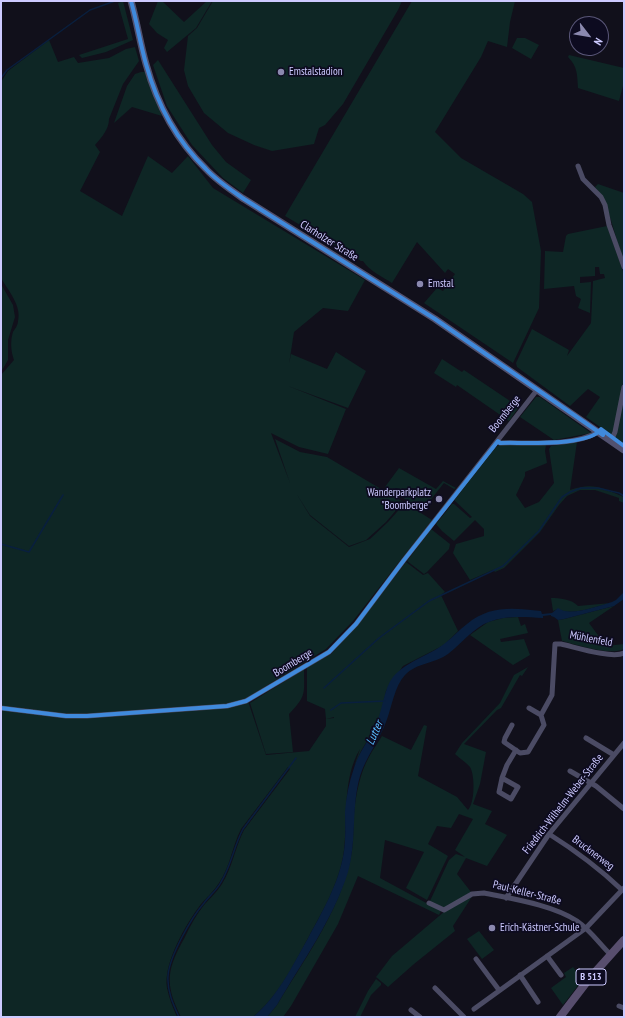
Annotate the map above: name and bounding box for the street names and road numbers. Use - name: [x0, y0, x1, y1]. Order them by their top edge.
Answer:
- street label: Clarholzer Straße: [298, 218, 360, 264]
- street label: Boomberge: [486, 393, 524, 435]
- street label: Mühlenfeld: [569, 628, 613, 650]
- street label: Boomberge: [271, 646, 315, 680]
- street label: Friedrich-Wilhelm-Weber-Straße: [520, 751, 606, 857]
- street label: Brucknerweg: [569, 833, 617, 873]
- street label: Paul-Keller-Straße: [491, 878, 563, 908]
- road number: B 513: [576, 969, 606, 985]

